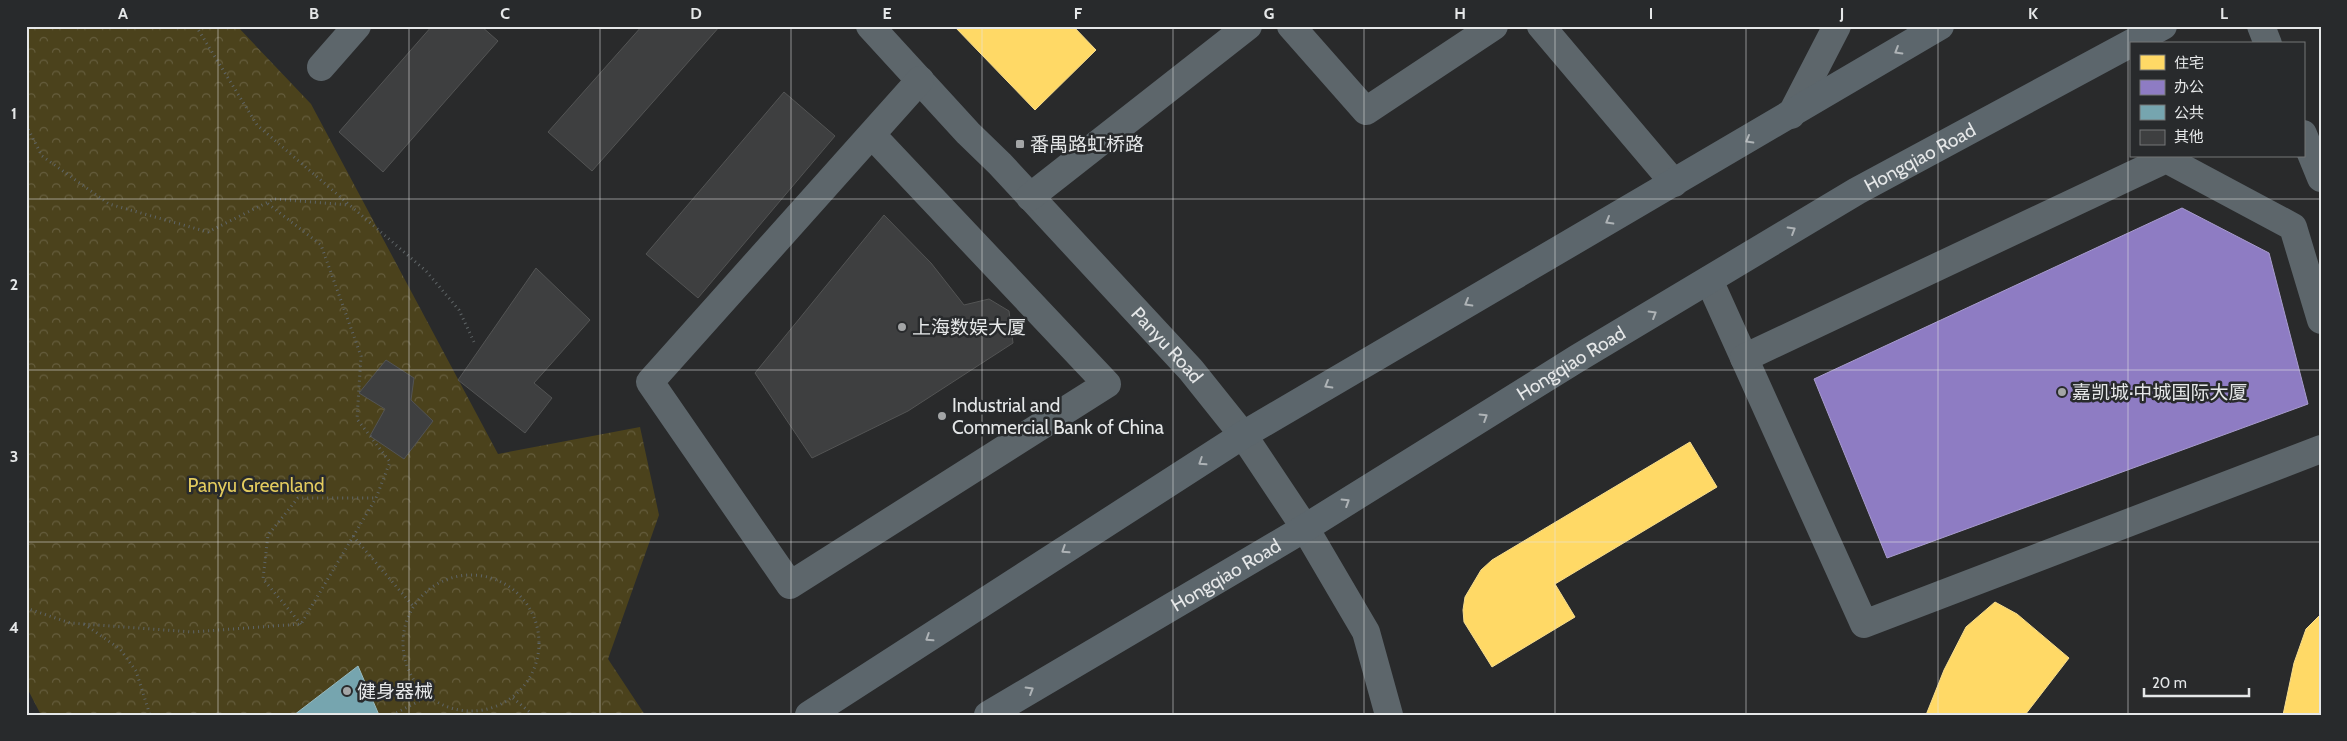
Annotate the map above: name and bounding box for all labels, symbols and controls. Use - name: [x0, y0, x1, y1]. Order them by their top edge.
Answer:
- text: A: [118, 4, 128, 23]
- text: B: [309, 4, 319, 23]
- text: C: [500, 4, 510, 23]
- text: D: [690, 4, 702, 23]
- text: E: [882, 4, 892, 23]
- text: F: [1074, 4, 1083, 23]
- text: G: [1264, 4, 1274, 23]
- text: H: [1454, 4, 1466, 23]
- text: I: [1649, 4, 1653, 23]
- text: J: [1839, 4, 1844, 23]
- text: K: [2028, 4, 2038, 23]
- text: L: [2220, 4, 2228, 23]
- legend: [2130, 42, 2304, 158]
- one-way arrow: [1895, 45, 1904, 55]
- text: 住宅: [2174, 54, 2204, 72]
- text: 办公: [2174, 78, 2204, 96]
- text: 1: [11, 104, 17, 123]
- text: 公共: [2174, 104, 2204, 122]
- street label: Hongqiao Road: [1860, 118, 1979, 197]
- text: 其他: [2174, 128, 2204, 146]
- place label: 番禺路虹桥路: [1030, 133, 1144, 156]
- one-way arrow: [1745, 133, 1754, 143]
- marker: 番禺路虹桥路: [1014, 138, 1026, 150]
- one-way arrow: [1605, 215, 1614, 225]
- one-way arrow: [1787, 226, 1796, 236]
- text: 2: [10, 275, 18, 294]
- one-way arrow: [1465, 297, 1474, 307]
- street label: Panyu Road: [1127, 302, 1208, 387]
- one-way arrow: [1647, 310, 1656, 320]
- place label: 上海数娱大厦: [912, 316, 1026, 339]
- marker: 上海数娱大厦: [896, 321, 908, 333]
- street label: Hongqiao Road: [1512, 321, 1629, 405]
- one-way arrow: [1324, 379, 1333, 389]
- place label: 嘉凯城·中城国际大厦: [2072, 381, 2248, 404]
- marker: 嘉凯城·中城国际大厦: [2056, 386, 2068, 398]
- place label: Industrial and Commercial Bank of China: [952, 394, 1164, 439]
- marker: Industrial and Commercial Bank of China: [936, 410, 948, 422]
- one-way arrow: [1479, 413, 1488, 423]
- text: 3: [10, 447, 18, 466]
- one-way arrow: [1198, 455, 1207, 465]
- park label: Panyu Greenland: [187, 474, 325, 497]
- one-way arrow: [1341, 499, 1350, 508]
- street label: Hongqiao Road: [1167, 534, 1285, 616]
- one-way arrow: [1061, 543, 1070, 553]
- text: 4: [9, 618, 19, 637]
- one-way arrow: [925, 632, 934, 641]
- scale bar: [2144, 666, 2250, 698]
- text: 20 m: [2152, 674, 2187, 692]
- place label: 健身器械: [357, 680, 433, 703]
- marker: 健身器械: [341, 685, 353, 697]
- one-way arrow: [1025, 686, 1034, 696]

